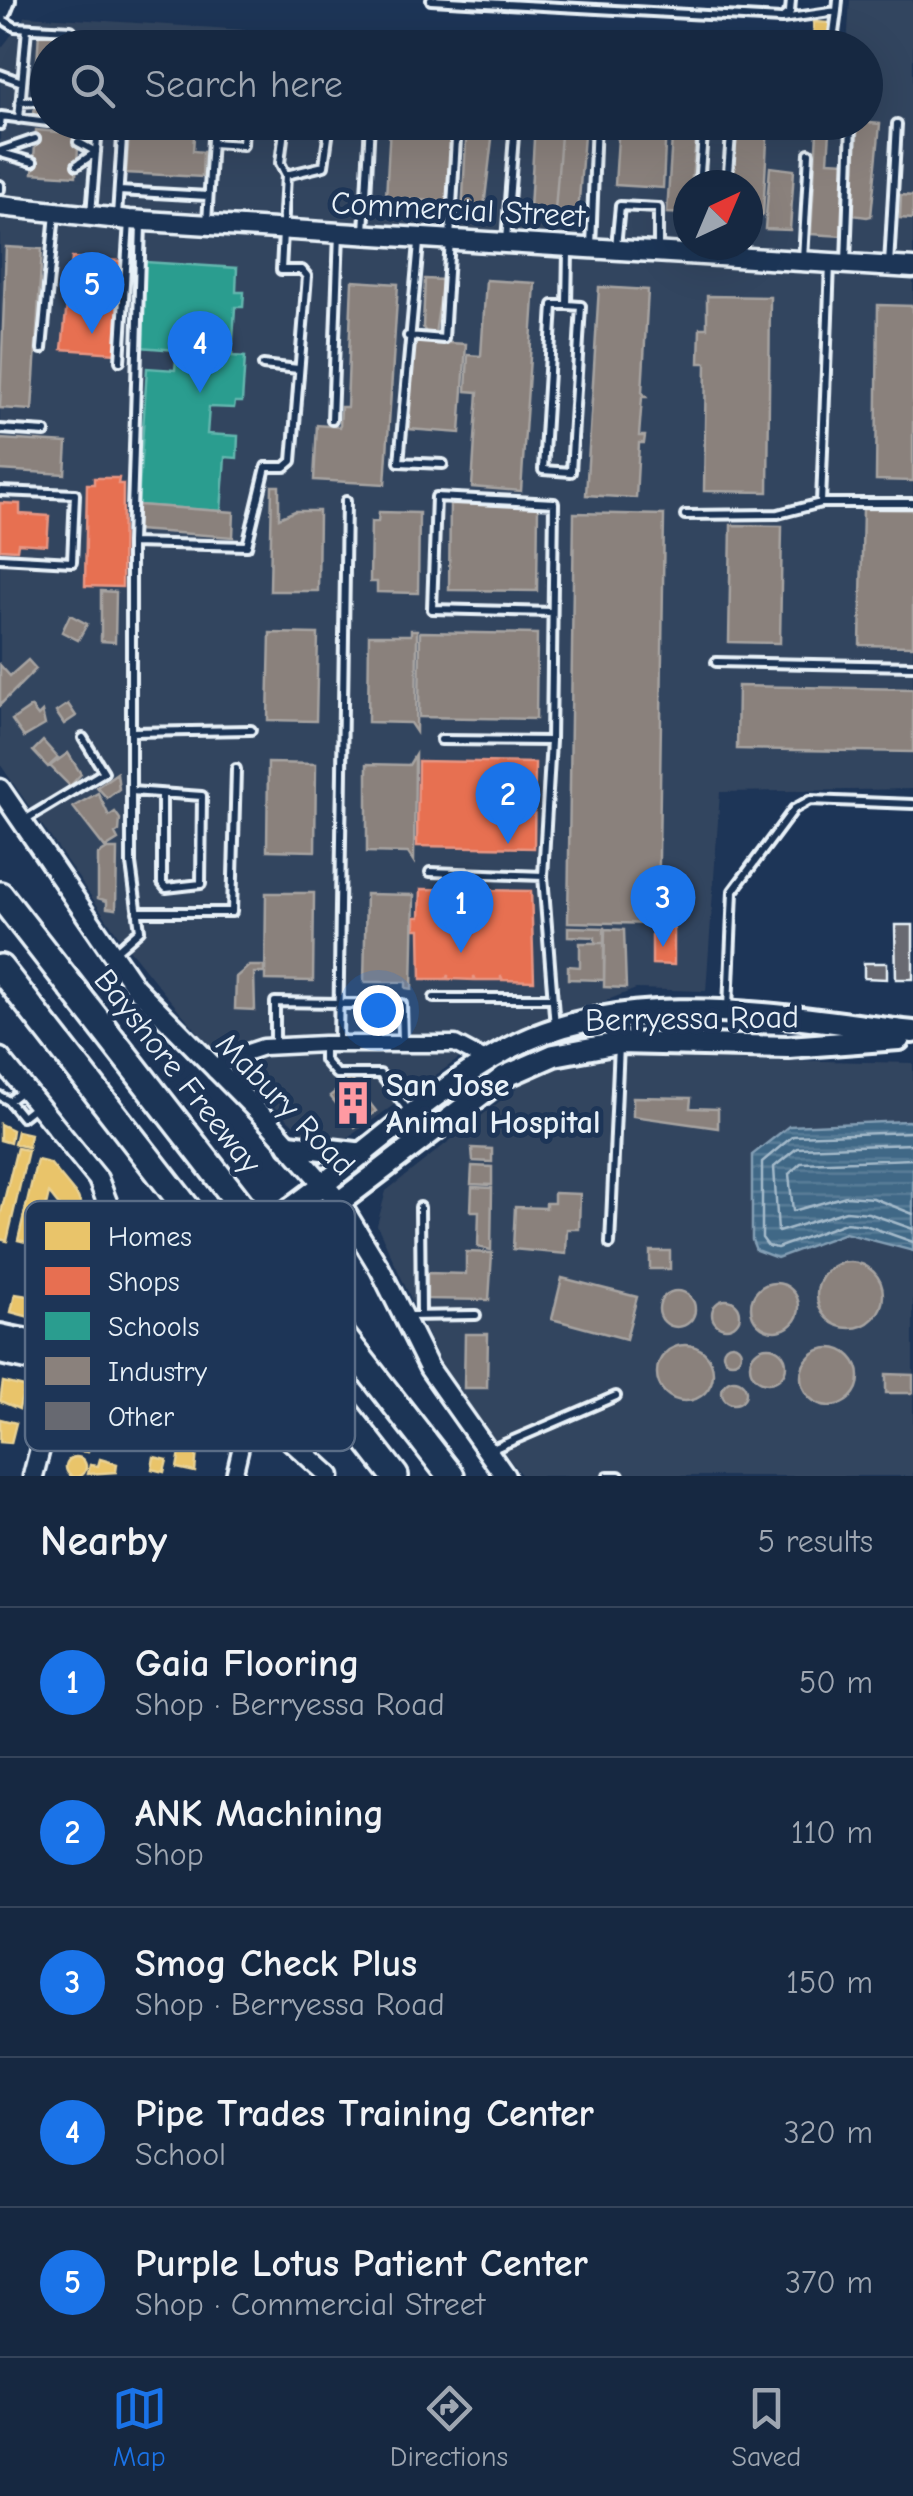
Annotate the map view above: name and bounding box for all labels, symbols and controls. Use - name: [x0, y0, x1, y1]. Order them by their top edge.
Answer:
- search box: [30, 30, 883, 140]
- icon: search: [65, 58, 120, 113]
- text: Search here: [145, 63, 343, 107]
- north arrow: [673, 170, 763, 260]
- street label: Commercial Street: [330, 184, 587, 235]
- pin: 5: [59, 252, 124, 334]
- pin: 4: [168, 310, 232, 393]
- pin: 2: [476, 762, 540, 844]
- pin: 3: [630, 864, 696, 947]
- pin: 1: [428, 870, 494, 953]
- street label: Bayshore Freeway: [86, 962, 269, 1181]
- your location: [353, 985, 404, 1036]
- street label: Berryessa Road: [585, 998, 799, 1039]
- street label: Mabury Road: [209, 1025, 363, 1183]
- place label: San Jose Animal Hospital: [386, 1067, 600, 1141]
- building icon: San Jose Animal Hospital: [329, 1079, 377, 1127]
- legend: [25, 1201, 355, 1451]
- text: Homes: [108, 1221, 192, 1253]
- text: Shops: [108, 1266, 180, 1298]
- text: Schools: [108, 1311, 199, 1343]
- text: Industry: [108, 1356, 207, 1388]
- text: Other: [108, 1401, 174, 1433]
- text: Nearby: [40, 1517, 167, 1566]
- text: 5 results: [758, 1523, 873, 1560]
- text: Gaia Flooring: [135, 1642, 360, 1686]
- text: 1: [66, 1664, 79, 1701]
- text: 50 m: [799, 1664, 873, 1701]
- text: Shop · Berryessa Road: [135, 1686, 445, 1723]
- text: ANK Machining: [135, 1792, 384, 1836]
- text: 2: [65, 1814, 80, 1851]
- text: 110 m: [791, 1814, 873, 1851]
- text: Shop: [135, 1836, 204, 1873]
- text: Smog Check Plus: [135, 1942, 417, 1986]
- text: 3: [65, 1964, 80, 2001]
- text: 150 m: [786, 1964, 873, 2001]
- text: Shop · Berryessa Road: [135, 1986, 445, 2023]
- text: Pipe Trades Training Center: [135, 2092, 594, 2136]
- text: 4: [65, 2114, 80, 2151]
- text: 320 m: [783, 2114, 873, 2151]
- text: School: [135, 2136, 226, 2173]
- text: Purple Lotus Patient Center: [135, 2242, 588, 2286]
- text: 5: [64, 2264, 81, 2301]
- text: 370 m: [785, 2264, 873, 2301]
- text: Shop · Commercial Street: [135, 2286, 485, 2323]
- tab: Map: [112, 2381, 167, 2473]
- tab: Directions: [390, 2381, 508, 2473]
- tab: Saved: [731, 2381, 801, 2473]

